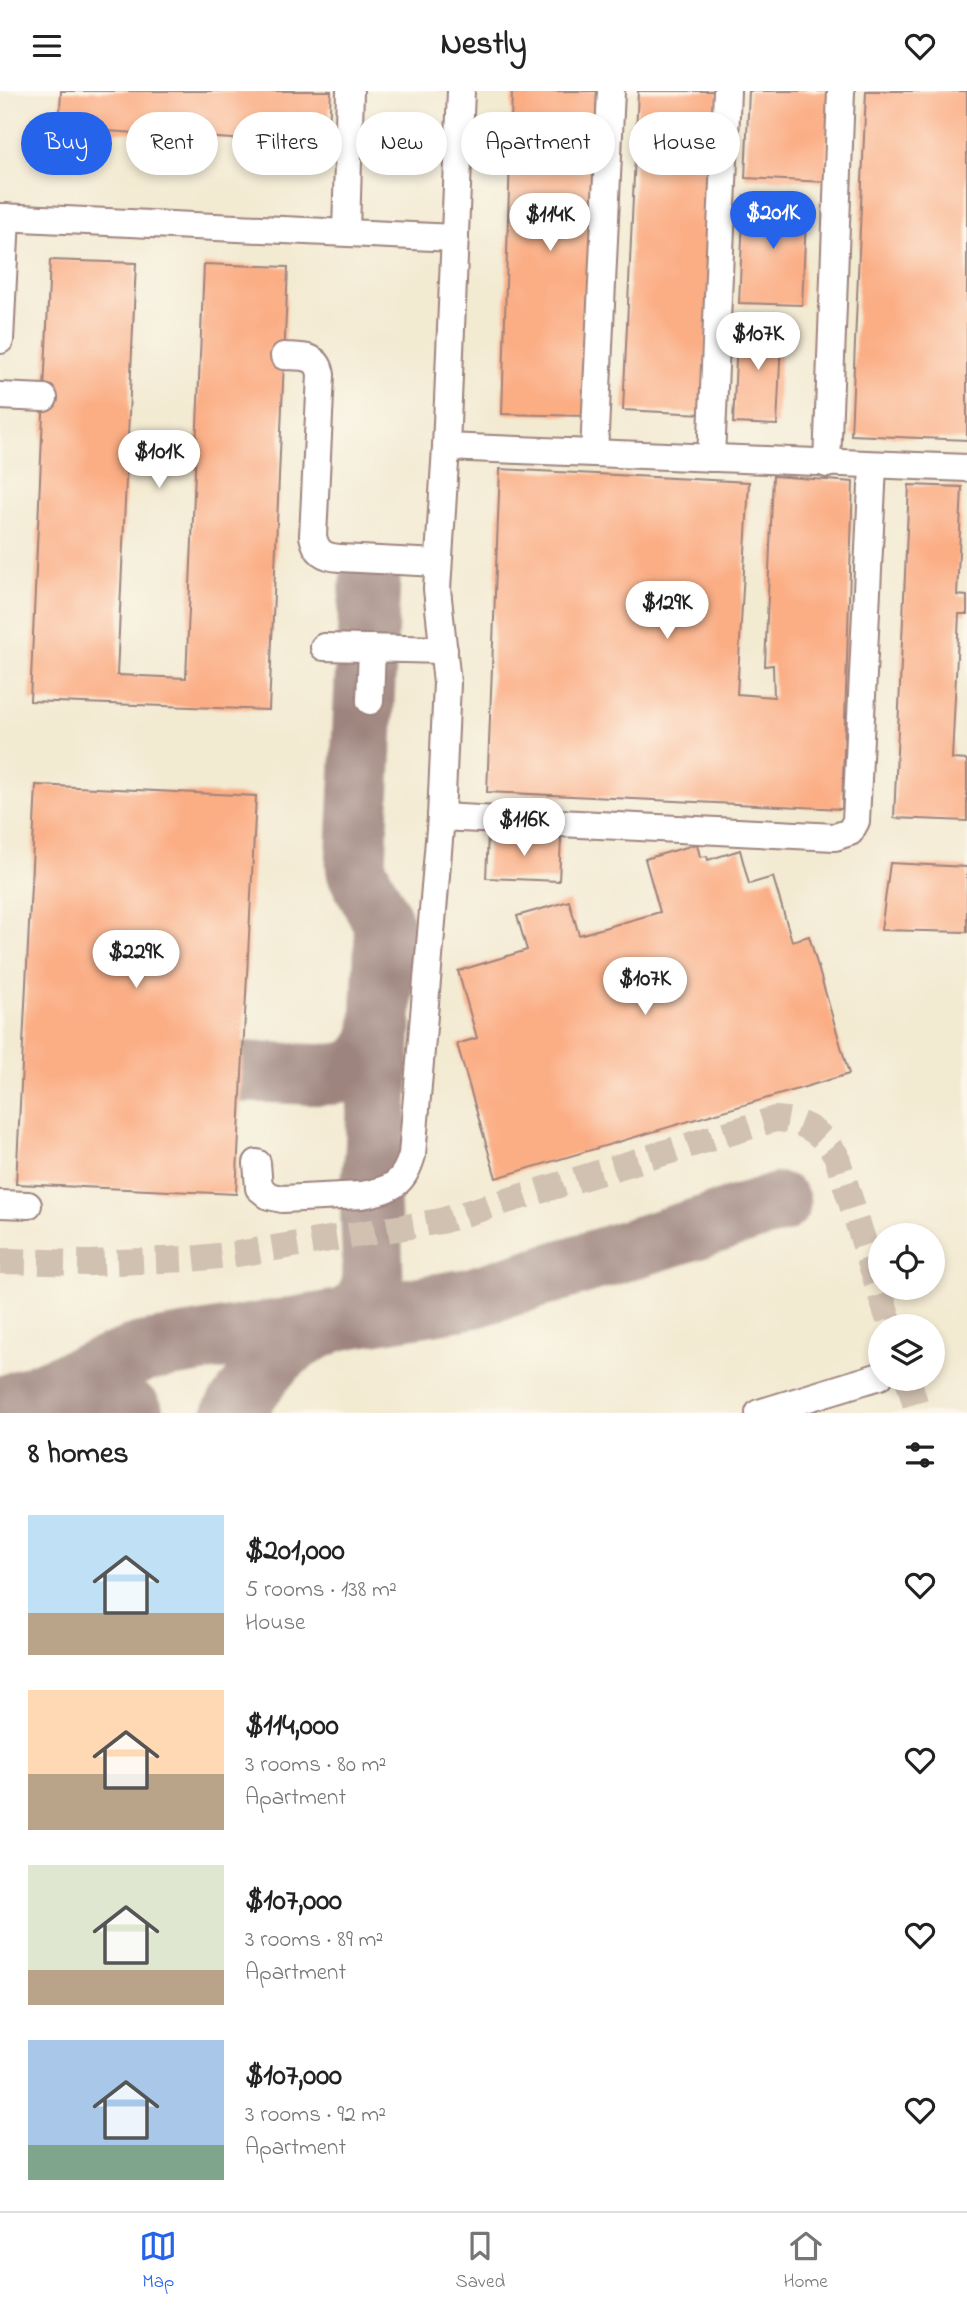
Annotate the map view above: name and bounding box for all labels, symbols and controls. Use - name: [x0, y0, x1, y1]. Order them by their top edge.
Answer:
- text: Nestly: [440, 22, 527, 69]
- icon: menu: [28, 27, 66, 65]
- icon: heart: [901, 27, 939, 65]
- chip: Buy: [21, 112, 112, 175]
- chip: Rent: [126, 112, 218, 175]
- chip: Filters: [232, 112, 342, 175]
- chip: New: [356, 112, 447, 175]
- chip: Apartment: [461, 112, 615, 175]
- chip: House: [629, 112, 740, 175]
- pin: $201K: [724, 191, 822, 251]
- pin: $114K: [501, 193, 599, 253]
- text: $201K: [746, 197, 800, 230]
- text: $114K: [525, 199, 575, 232]
- pin: $107K: [709, 313, 807, 372]
- text: $107K: [732, 318, 784, 351]
- pin: $101K: [110, 431, 208, 490]
- text: $101K: [134, 436, 184, 469]
- pin: $129K: [618, 581, 716, 641]
- text: $129K: [642, 587, 692, 620]
- pin: $116K: [475, 799, 573, 858]
- text: $116K: [499, 804, 549, 837]
- pin: $229K: [87, 930, 185, 990]
- text: $229K: [109, 936, 163, 969]
- pin: $107K: [596, 957, 694, 1017]
- text: $107K: [619, 963, 671, 996]
- map controls: [868, 1223, 945, 1391]
- button: locate: [868, 1223, 945, 1300]
- button: layers: [868, 1314, 945, 1391]
- text: 8 homes: [28, 1433, 129, 1477]
- icon: filters: [901, 1436, 939, 1474]
- text: $201,000: [245, 1530, 345, 1574]
- icon: home: [84, 1543, 168, 1627]
- icon: heart: [901, 1566, 939, 1604]
- text: 5 rooms · 138 m²: [245, 1574, 397, 1607]
- text: House: [245, 1607, 305, 1640]
- text: $114,000: [245, 1705, 339, 1749]
- icon: home: [84, 1718, 168, 1802]
- icon: heart: [901, 1741, 939, 1779]
- text: 3 rooms · 80 m²: [245, 1749, 386, 1782]
- text: Apartment: [245, 1782, 346, 1815]
- text: $107,000: [245, 1880, 342, 1924]
- icon: home: [84, 1893, 168, 1977]
- icon: heart: [901, 1916, 939, 1954]
- text: 3 rooms · 89 m²: [245, 1924, 383, 1957]
- text: Apartment: [245, 1957, 346, 1990]
- text: $107,000: [245, 2055, 342, 2099]
- icon: home: [84, 2068, 168, 2152]
- icon: heart: [901, 2091, 939, 2129]
- text: 3 rooms · 92 m²: [245, 2099, 386, 2132]
- text: Apartment: [245, 2132, 346, 2165]
- tab: Map: [139, 2227, 177, 2296]
- tab: Saved: [456, 2227, 505, 2296]
- tab: Home: [784, 2227, 828, 2296]

